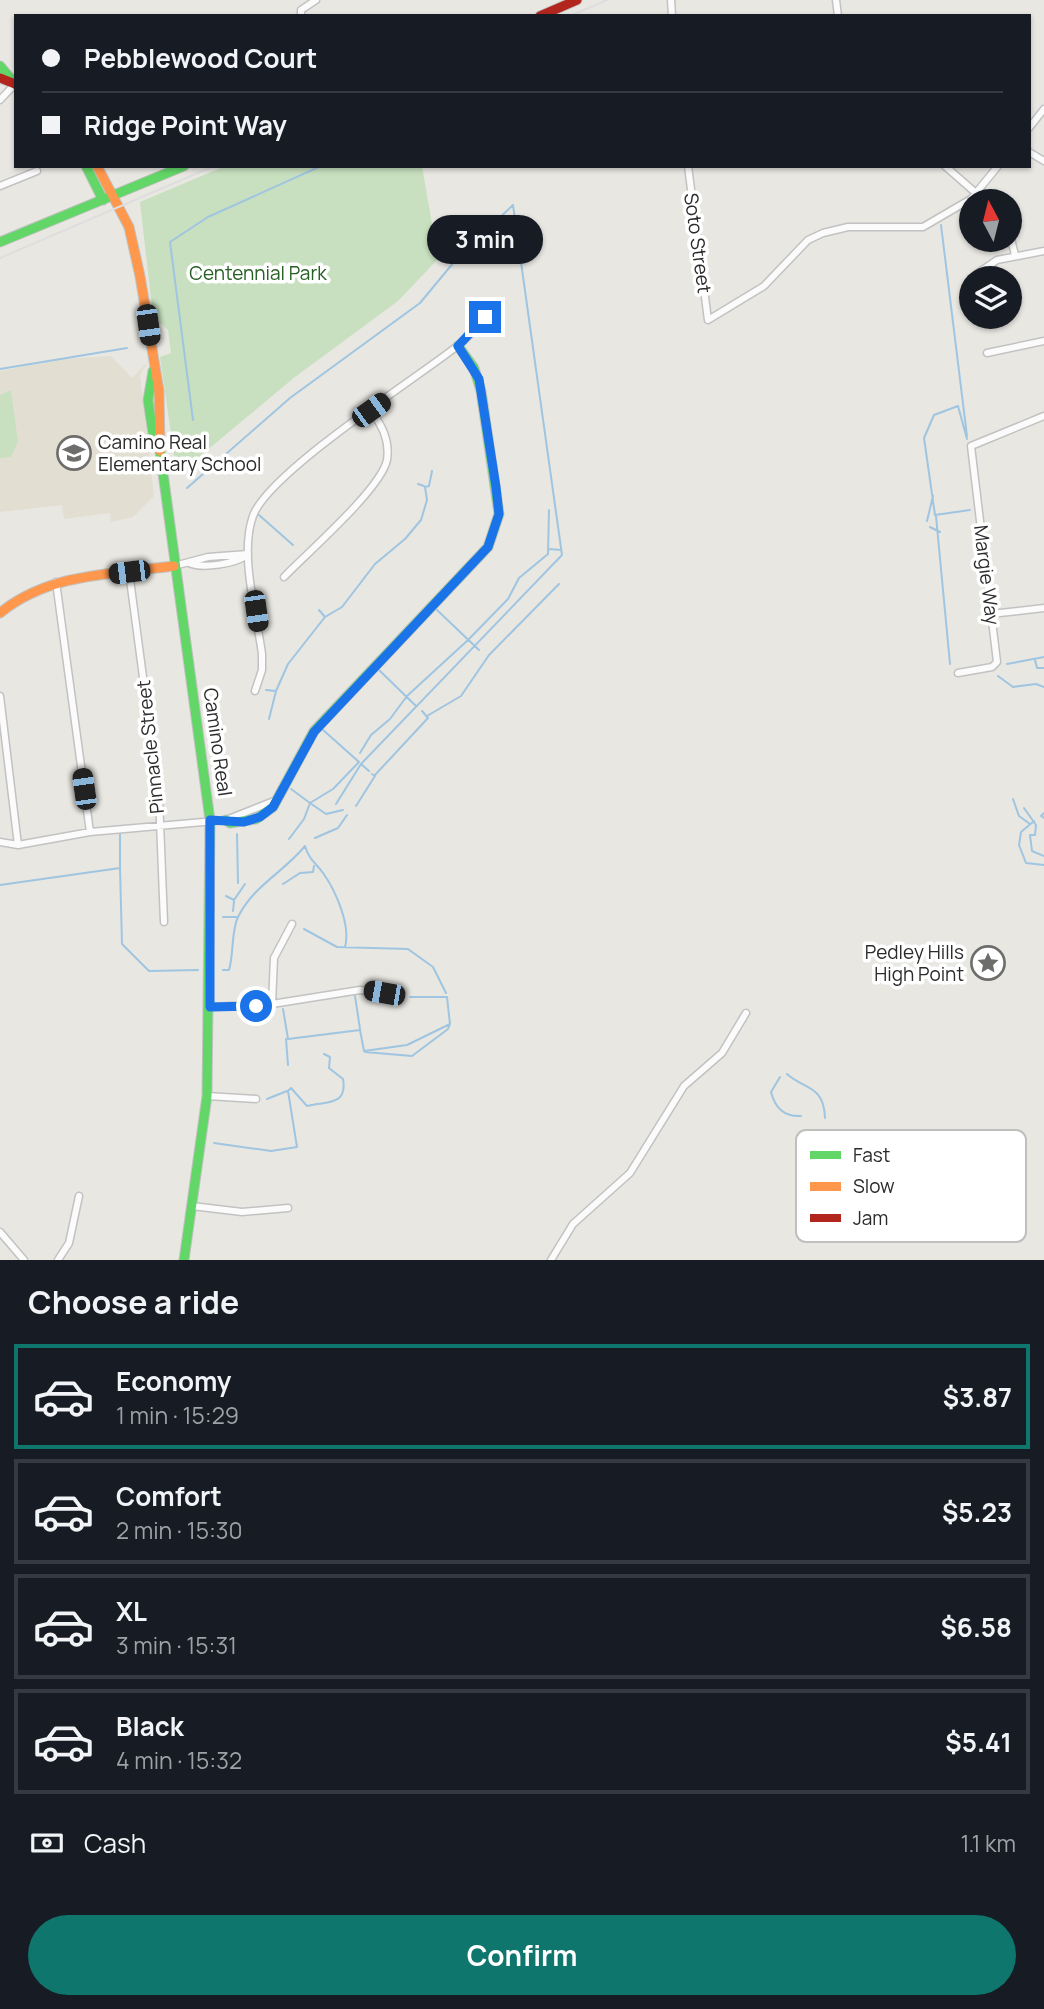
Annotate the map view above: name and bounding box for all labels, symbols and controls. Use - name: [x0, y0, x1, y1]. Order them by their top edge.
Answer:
- text: Pebblewood Court: [84, 40, 317, 76]
- text: Ridge Point Way: [84, 107, 287, 143]
- north arrow: [959, 189, 1022, 252]
- map controls: [959, 189, 1022, 329]
- street label: Soto Street: [678, 191, 718, 295]
- callout: 3 min: [427, 216, 543, 264]
- text: 3 min: [455, 223, 515, 255]
- park label: Centennial Park: [189, 260, 327, 286]
- button: layers: [959, 266, 1022, 329]
- route end: [469, 301, 501, 333]
- car: [135, 303, 162, 347]
- car: [348, 389, 395, 431]
- place label: Camino Real Elementary School: [98, 429, 261, 477]
- school or university icon: Camino Real Elementary School: [55, 434, 93, 472]
- street label: Margie Way: [968, 524, 1006, 626]
- car: [107, 559, 152, 585]
- car: [243, 589, 270, 633]
- street label: Pinnacle Street: [130, 679, 170, 815]
- street label: Camino Real: [198, 686, 238, 798]
- car: [71, 767, 98, 811]
- place label: Pedley Hills High Point: [865, 939, 964, 987]
- place icon: Pedley Hills High Point: [969, 944, 1007, 982]
- car: [362, 979, 407, 1007]
- route start: [240, 990, 272, 1022]
- legend: [796, 1130, 1026, 1242]
- text: Fast: [853, 1142, 890, 1168]
- text: Slow: [853, 1173, 895, 1199]
- text: Jam: [853, 1205, 888, 1231]
- text: Choose a ride: [28, 1280, 239, 1324]
- text: Economy: [116, 1363, 231, 1399]
- icon: car: [32, 1365, 95, 1428]
- text: $3.87: [943, 1379, 1012, 1415]
- text: 1 min · 15:29: [116, 1399, 239, 1431]
- text: Comfort: [116, 1478, 222, 1514]
- icon: car: [32, 1480, 95, 1543]
- text: $5.23: [942, 1494, 1012, 1530]
- text: 2 min · 15:30: [116, 1514, 243, 1546]
- text: XL: [116, 1593, 147, 1629]
- icon: car: [32, 1595, 95, 1658]
- text: $6.58: [940, 1609, 1012, 1645]
- text: 3 min · 15:31: [116, 1629, 237, 1661]
- text: Black: [116, 1708, 184, 1744]
- icon: car: [32, 1710, 95, 1773]
- text: $5.41: [945, 1724, 1012, 1760]
- text: 4 min · 15:32: [116, 1744, 242, 1776]
- icon: cash: [28, 1824, 66, 1862]
- text: Cash: [84, 1825, 146, 1861]
- text: 1.1 km: [960, 1827, 1016, 1859]
- button: Confirm: [28, 1915, 1016, 1995]

